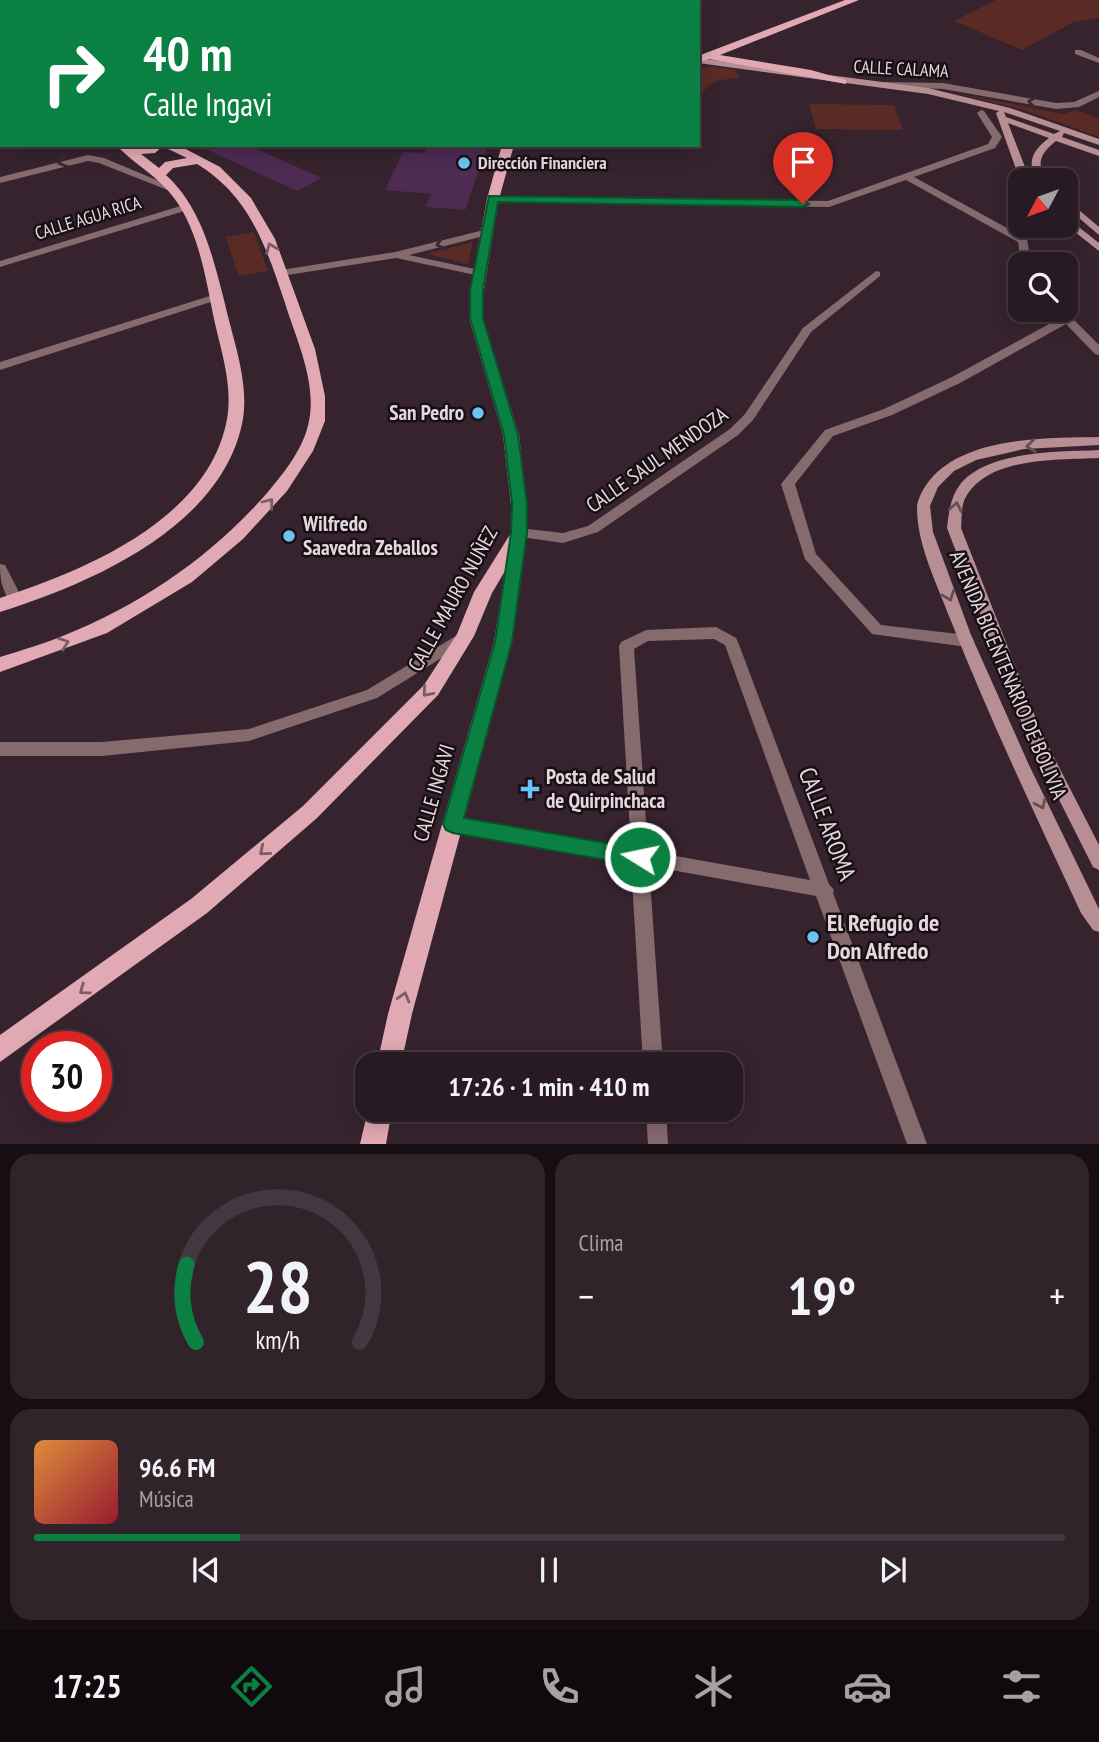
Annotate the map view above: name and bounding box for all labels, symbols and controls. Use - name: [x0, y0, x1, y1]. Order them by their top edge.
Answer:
- text: 40 m: [143, 21, 232, 85]
- icon: right: [28, 28, 119, 119]
- street label: CALLE CALAMA: [853, 55, 950, 83]
- text: Calle Ingavi: [143, 83, 272, 125]
- one-way arrow: [1027, 95, 1039, 110]
- pin: [773, 132, 833, 204]
- icon: arrive: [784, 143, 822, 181]
- place label: Dirección Financiera: [478, 151, 607, 174]
- one-way arrow: [57, 154, 69, 169]
- marker: Dirección Financiera: [456, 155, 472, 171]
- north arrow: [1008, 168, 1078, 238]
- map controls: [1008, 168, 1078, 322]
- street label: CALLE AGUA RICA: [32, 190, 144, 245]
- one-way arrow: [436, 235, 448, 250]
- one-way arrow: [266, 242, 280, 254]
- button: search: [1008, 252, 1078, 322]
- place label: San Pedro: [389, 399, 464, 426]
- street label: CALLE SAUL MENDOZA: [581, 401, 733, 519]
- marker: San Pedro: [470, 405, 486, 421]
- one-way arrow: [1025, 438, 1037, 453]
- one-way arrow: [260, 498, 273, 510]
- one-way arrow: [947, 501, 962, 513]
- place label: Wilfredo Saavedra Zeballos: [302, 510, 438, 561]
- street label: CALLE MAURO NUÑEZ: [402, 522, 503, 676]
- marker: Wilfredo Saavedra Zeballos: [281, 528, 297, 544]
- street label: AVENIDA BICENTENARIO DE BOLIVIA: [944, 546, 1073, 803]
- one-way arrow: [941, 589, 955, 601]
- one-way arrow: [58, 637, 70, 651]
- one-way arrow: [423, 684, 435, 697]
- street label: CALLE INGAVI: [407, 741, 460, 845]
- place label: Posta de Salud de Quirpinchaca: [546, 763, 666, 814]
- street label: CALLE AROMA: [792, 763, 863, 885]
- marker: Posta de Salud de Quirpinchaca: [520, 779, 540, 799]
- one-way arrow: [1033, 797, 1047, 809]
- position arrow: [603, 820, 677, 894]
- one-way arrow: [260, 843, 273, 855]
- place label: El Refugio de Don Alfredo: [827, 907, 939, 966]
- marker: El Refugio de Don Alfredo: [805, 929, 821, 945]
- one-way arrow: [79, 981, 92, 994]
- one-way arrow: [396, 992, 411, 1004]
- speed limit sign: 30: [21, 1031, 112, 1122]
- text: 17:26 · 1 min · 410 m: [449, 1070, 649, 1103]
- text: Clima: [579, 1228, 624, 1257]
- text: 28: [242, 1239, 312, 1333]
- text: 19°: [787, 1262, 856, 1329]
- text: −: [579, 1271, 594, 1320]
- text: +: [1049, 1271, 1065, 1320]
- text: km/h: [255, 1324, 299, 1356]
- text: 96.6 FM: [139, 1451, 215, 1484]
- text: Música: [139, 1484, 194, 1513]
- icon: previous: [187, 1551, 225, 1589]
- icon: pause: [530, 1551, 568, 1589]
- icon: next: [874, 1551, 912, 1589]
- icon: directions: [227, 1662, 276, 1711]
- icon: music: [381, 1662, 430, 1711]
- icon: phone: [535, 1662, 584, 1711]
- icon: climate: [689, 1662, 738, 1711]
- icon: car: [843, 1662, 892, 1711]
- icon: filters: [997, 1662, 1046, 1711]
- text: 17:25: [53, 1665, 122, 1707]

